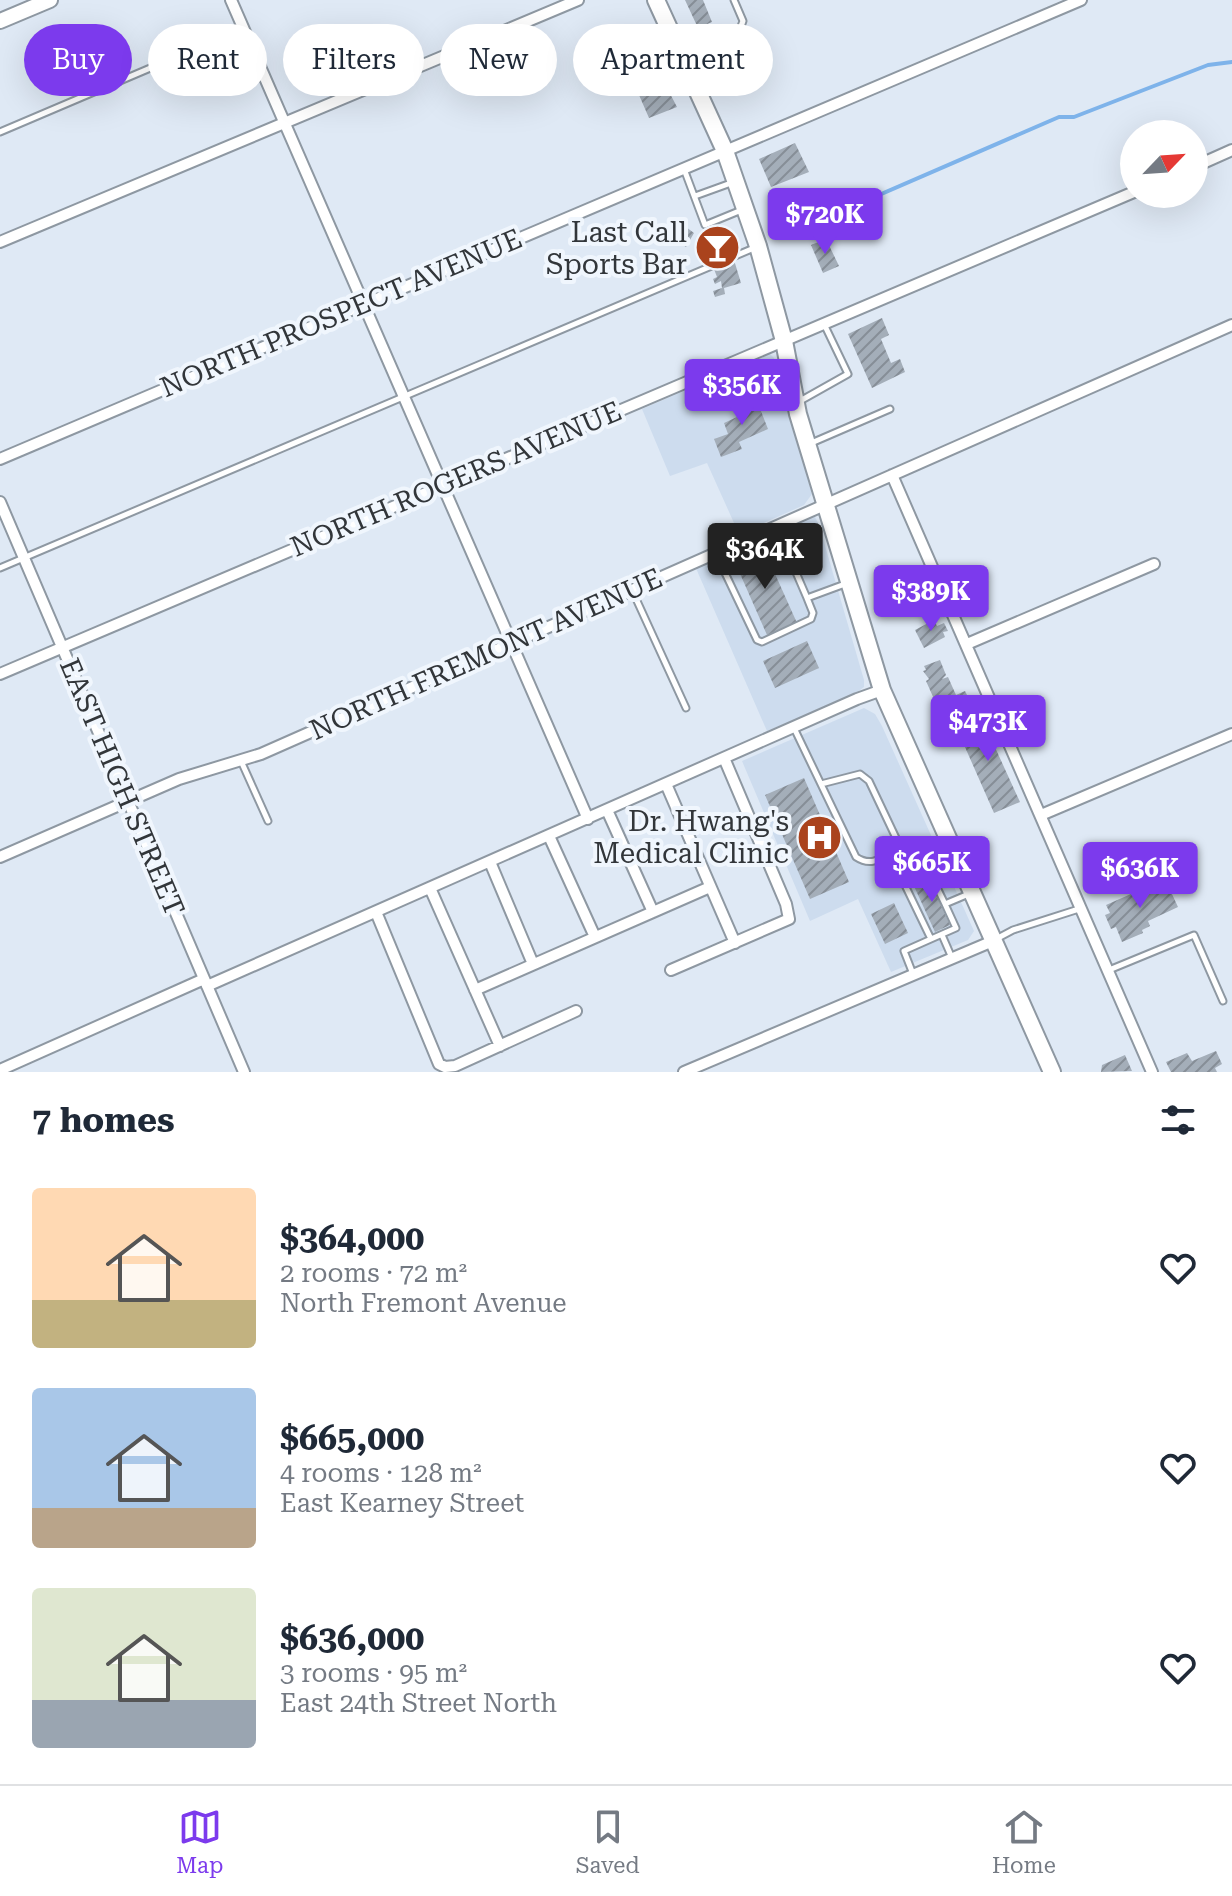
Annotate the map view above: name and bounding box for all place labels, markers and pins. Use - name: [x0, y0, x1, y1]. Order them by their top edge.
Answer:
- pin: $720K: [769, 188, 881, 256]
- place label: Last Call Sports Bar: [546, 216, 687, 281]
- bar icon: Last Call Sports Bar: [694, 224, 742, 272]
- pin: $356K: [686, 359, 798, 427]
- pin: $364K: [709, 523, 821, 591]
- pin: $389K: [875, 565, 987, 633]
- pin: $473K: [932, 695, 1044, 763]
- place label: Dr. Hwang's Medical Clinic: [593, 805, 789, 870]
- hospital icon: Dr. Hwang's Medical Clinic: [796, 813, 844, 861]
- pin: $665K: [876, 836, 988, 904]
- pin: $636K: [1084, 842, 1196, 910]

